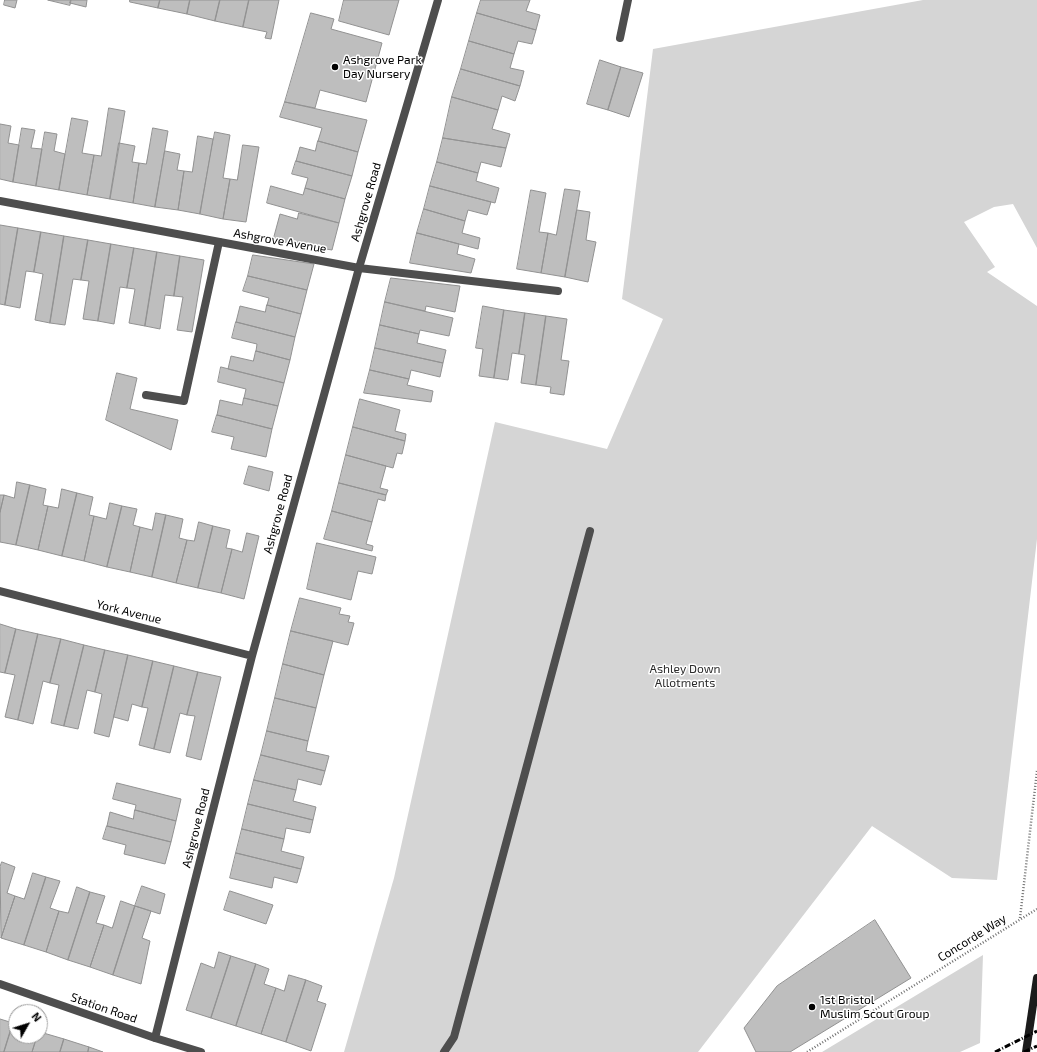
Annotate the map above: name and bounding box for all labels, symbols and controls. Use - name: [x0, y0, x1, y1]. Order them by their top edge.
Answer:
- place label: Ashgrove Park Day Nursery: [343, 53, 422, 81]
- marker: Ashgrove Park Day Nursery: [330, 62, 340, 72]
- street label: Ashgrove Road: [348, 161, 384, 243]
- street label: Ashgrove Avenue: [232, 226, 328, 256]
- street label: Ashgrove Road: [260, 473, 296, 555]
- street label: York Avenue: [95, 597, 163, 627]
- park label: Ashley Down Allotments: [649, 662, 721, 690]
- street label: Ashgrove Road: [179, 787, 213, 869]
- street label: Concorde Way: [935, 911, 1009, 965]
- street label: Station Road: [69, 990, 139, 1026]
- place label: 1st Bristol Muslim Scout Group: [820, 993, 929, 1021]
- marker: 1st Bristol Muslim Scout Group: [807, 1002, 817, 1012]
- north arrow: [8, 1004, 48, 1044]
- text: N: [29, 1010, 44, 1024]

